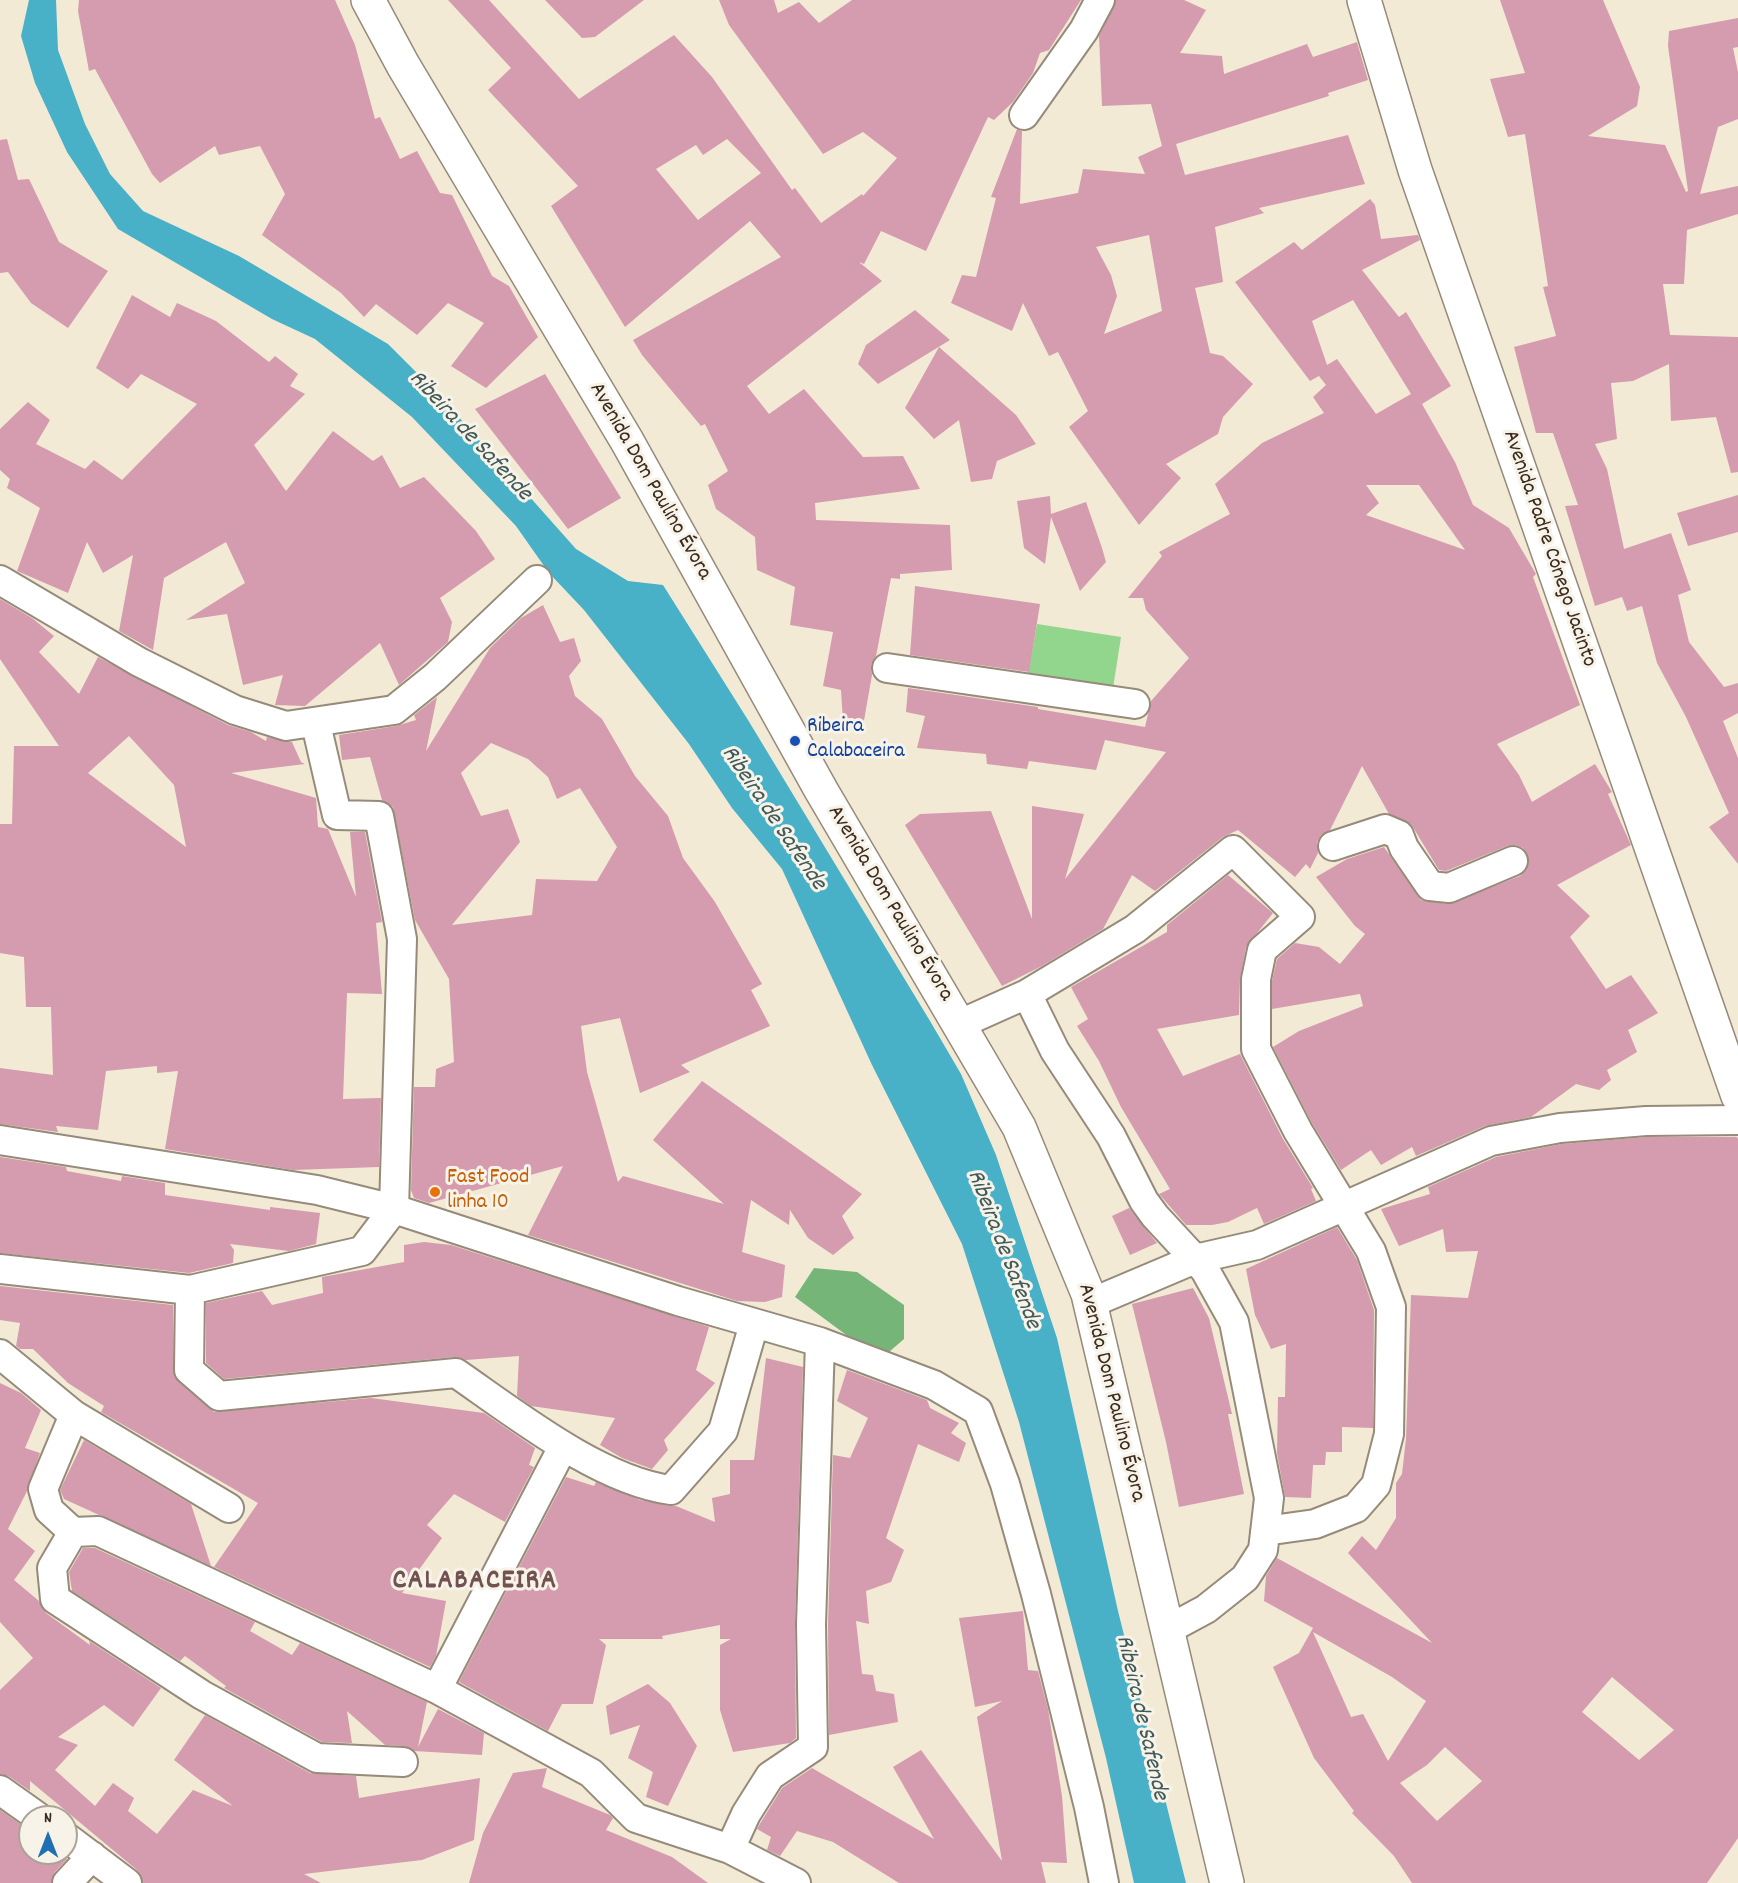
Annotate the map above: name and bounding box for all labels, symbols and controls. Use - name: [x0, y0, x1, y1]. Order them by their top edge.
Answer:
- water label: Ribeira de Safende: [401, 366, 537, 508]
- street label: Avenida Dom Paulino Évora: [582, 379, 716, 585]
- street label: Avenida Padre Cónego Jacinto: [1495, 427, 1601, 671]
- place label: Ribeira Calabaceira: [807, 715, 905, 766]
- marker: Ribeira Calabaceira: [788, 734, 802, 748]
- water label: Ribeira de Safende: [713, 741, 831, 897]
- street label: Avenida Dom Paulino Évora: [820, 801, 958, 1007]
- place label: Fast Food linha 10: [447, 1166, 529, 1218]
- water label: Ribeira de Safende: [958, 1166, 1046, 1334]
- marker: Fast Food linha 10: [428, 1185, 442, 1199]
- street label: Avenida Dom Paulino Évora: [1070, 1281, 1150, 1505]
- district label: CALABACEIRA: [392, 1566, 558, 1600]
- water label: Ribeira de Safende: [1107, 1633, 1173, 1803]
- north arrow: [18, 1805, 78, 1865]
- text: N: [44, 1807, 52, 1830]

